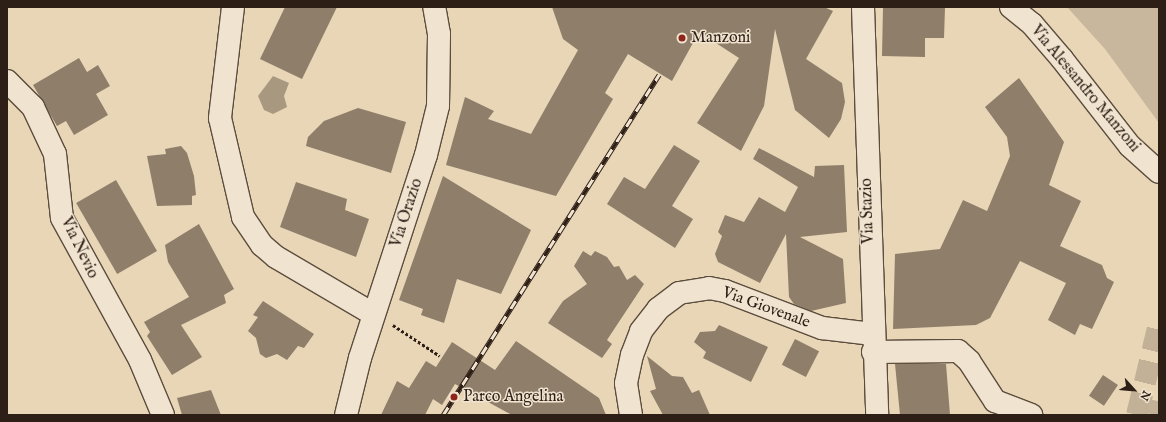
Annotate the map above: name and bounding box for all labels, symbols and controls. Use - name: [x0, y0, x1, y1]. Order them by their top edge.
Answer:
- street label: Via Alessandro Manzoni: [1026, 22, 1144, 156]
- place label: Manzoni: [691, 28, 750, 48]
- marker: Manzoni: [676, 32, 688, 44]
- street label: Via Orazio: [387, 176, 427, 250]
- street label: Via Stazio: [857, 178, 879, 244]
- street label: Via Nevio: [56, 214, 102, 282]
- street label: Via Giovenale: [720, 283, 812, 333]
- north arrow: [1114, 370, 1154, 410]
- place label: Parco Angelina: [463, 387, 563, 407]
- text: N: [1136, 388, 1153, 403]
- marker: Parco Angelina: [448, 391, 460, 403]

